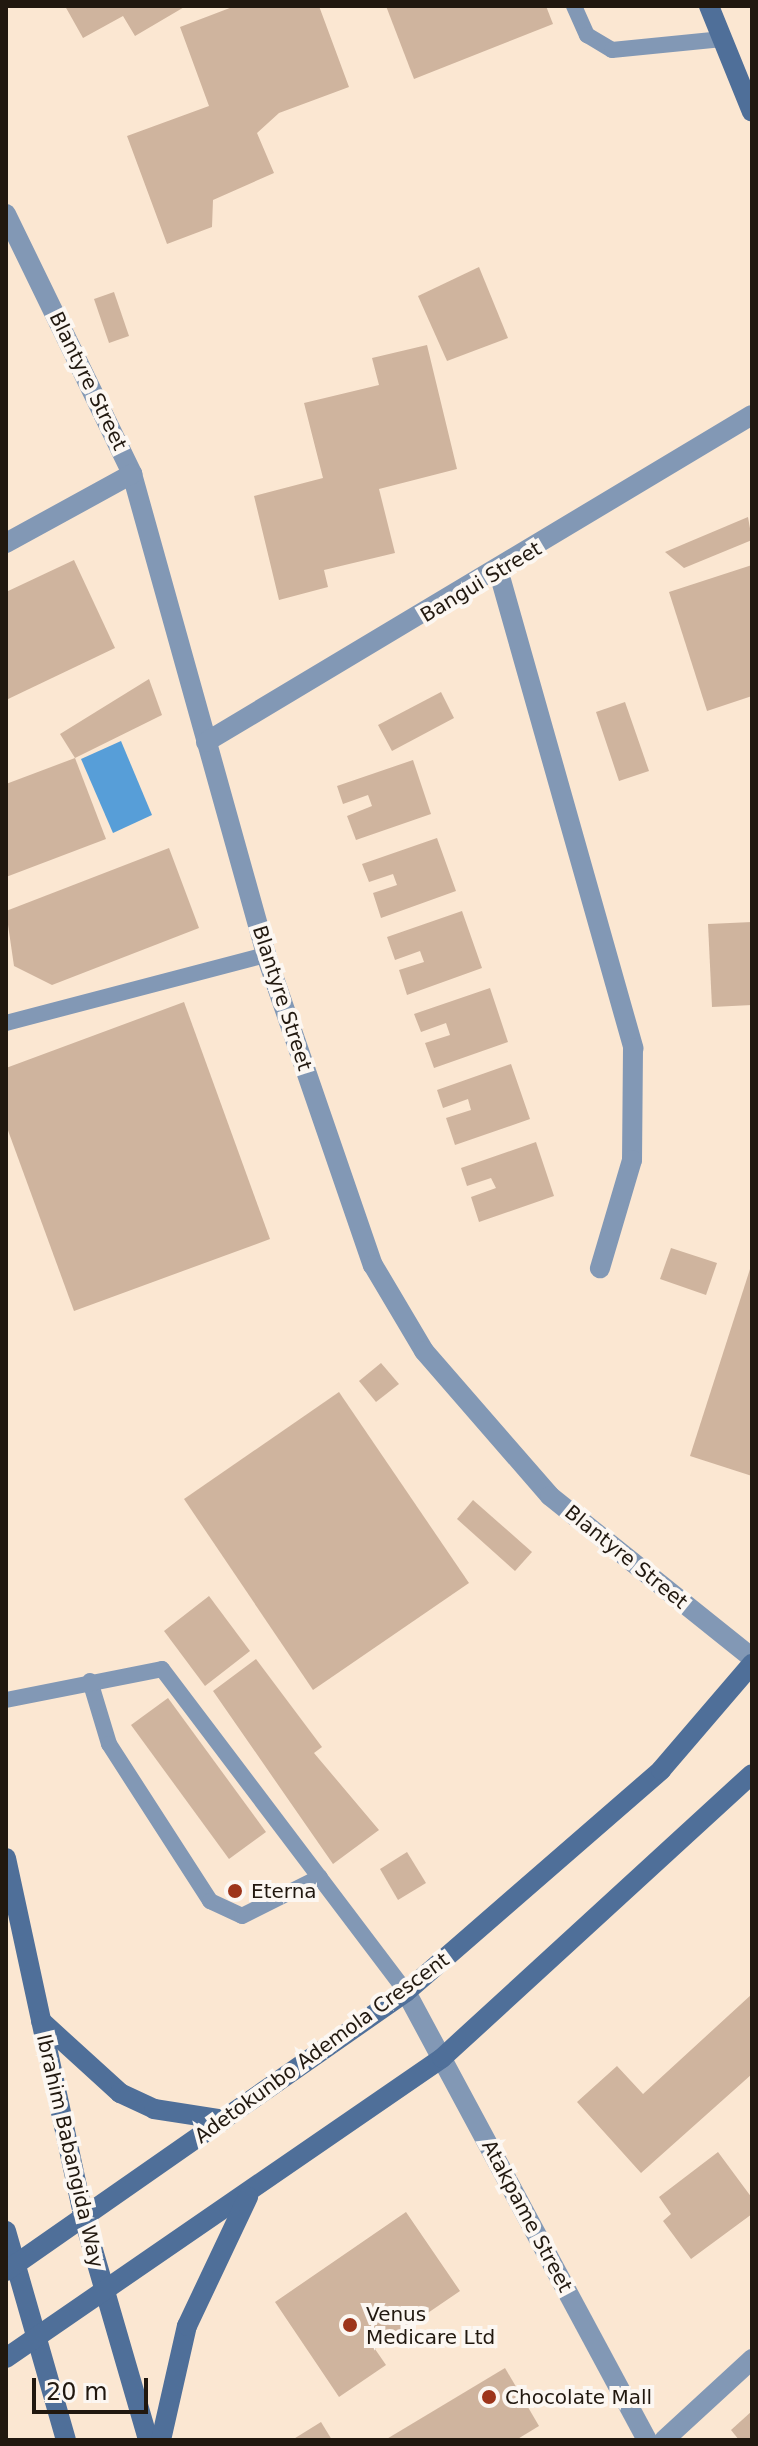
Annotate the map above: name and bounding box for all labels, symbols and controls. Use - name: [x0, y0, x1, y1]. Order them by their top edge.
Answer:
- street label: Blantyre Street: [44, 308, 132, 454]
- street label: Bangui Street: [416, 537, 546, 627]
- street label: Blantyre Street: [247, 922, 317, 1074]
- street label: Blantyre Street: [560, 1500, 692, 1614]
- place label: Eterna: [251, 1879, 317, 1903]
- marker: Eterna: [226, 1882, 244, 1900]
- street label: Adetokunbo Ademola Crescent: [190, 1948, 454, 2148]
- street label: Ibrahim Babangida Way: [31, 2032, 109, 2270]
- street label: Atakpame Street: [477, 2136, 577, 2296]
- place label: Venus Medicare Ltd: [366, 2302, 495, 2349]
- marker: Venus Medicare Ltd: [341, 2316, 359, 2334]
- scale bar: [36, 2362, 152, 2412]
- text: 20 m: [46, 2378, 108, 2406]
- place label: Chocolate Mall: [505, 2385, 652, 2409]
- marker: Chocolate Mall: [480, 2388, 498, 2406]

